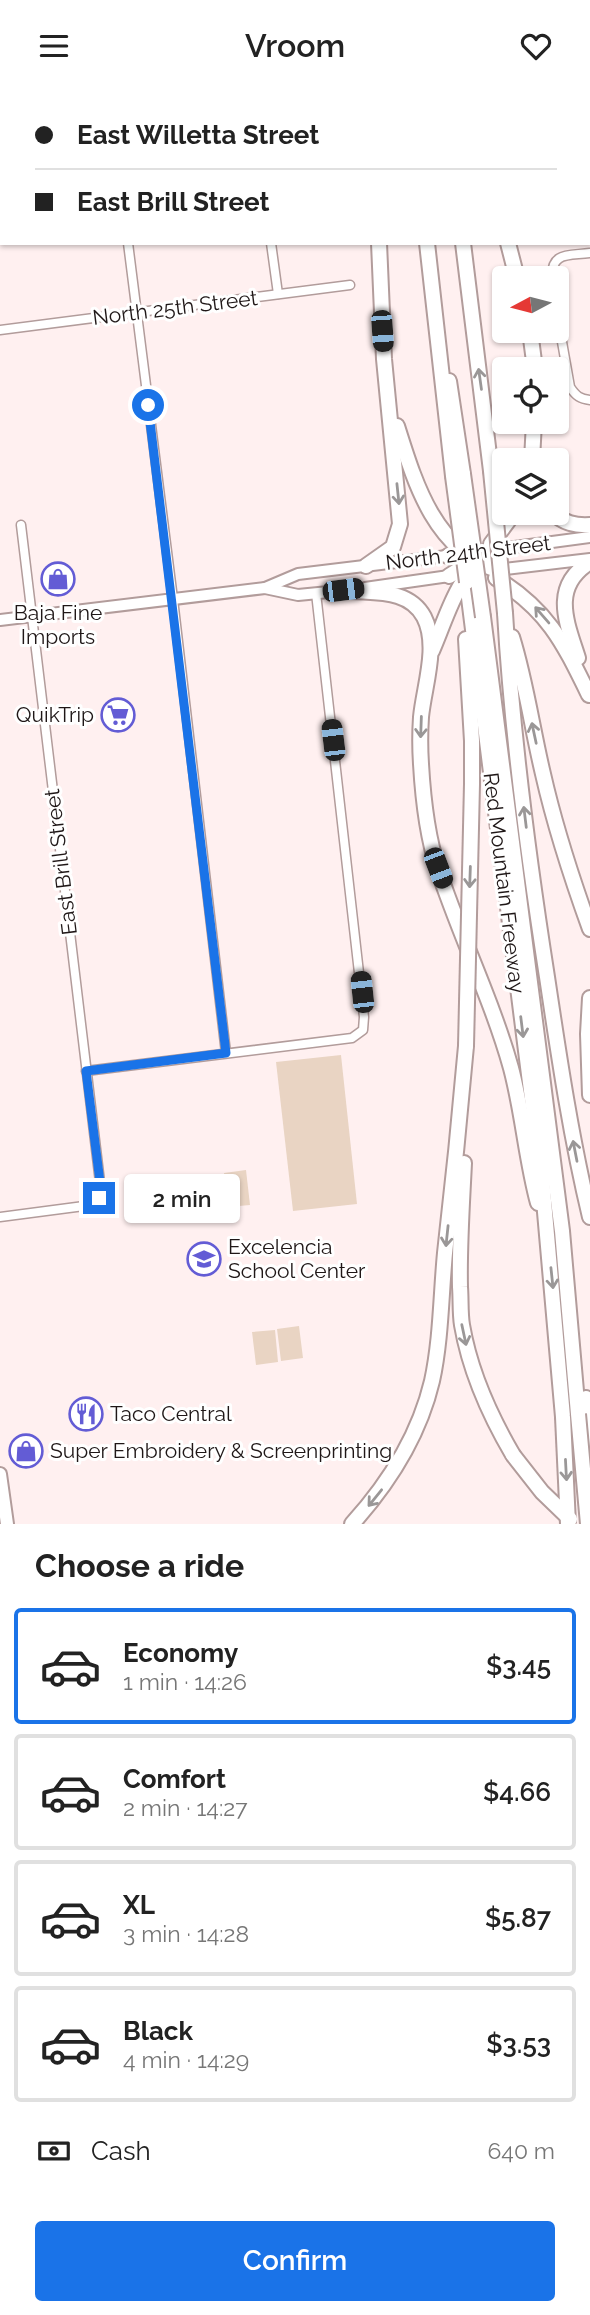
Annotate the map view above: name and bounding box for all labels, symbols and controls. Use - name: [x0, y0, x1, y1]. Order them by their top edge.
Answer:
- icon: menu: [35, 27, 73, 65]
- text: Vroom: [245, 27, 345, 64]
- icon: heart: [517, 27, 555, 65]
- text: East Willetta Street: [77, 120, 319, 150]
- text: East Brill Street: [77, 187, 269, 217]
- north arrow: [492, 266, 569, 343]
- map controls: [492, 266, 569, 525]
- street label: North 25th Street: [91, 285, 259, 330]
- car: [371, 309, 394, 353]
- button: locate: [492, 357, 569, 434]
- one-way arrow: [474, 368, 487, 391]
- route start: [132, 389, 164, 421]
- button: layers: [492, 448, 569, 525]
- one-way arrow: [391, 482, 404, 504]
- street label: North 24th Street: [384, 530, 552, 575]
- shop icon: Baja Fine Imports: [39, 560, 77, 598]
- car: [321, 577, 366, 603]
- place label: Baja Fine Imports: [14, 600, 102, 649]
- one-way arrow: [534, 607, 550, 625]
- supermarket icon: QuikTrip: [99, 696, 137, 734]
- place label: QuikTrip: [16, 702, 94, 727]
- one-way arrow: [414, 715, 427, 738]
- car: [321, 718, 346, 762]
- one-way arrow: [527, 722, 541, 745]
- street label: Red Mountain Freeway: [479, 771, 530, 995]
- street label: East Brill Street: [39, 788, 82, 937]
- one-way arrow: [518, 806, 531, 829]
- car: [421, 845, 456, 891]
- one-way arrow: [463, 865, 476, 888]
- car: [350, 970, 375, 1014]
- one-way arrow: [516, 1015, 529, 1038]
- one-way arrow: [568, 1140, 582, 1162]
- callout: 2 min: [124, 1173, 239, 1223]
- route end: [83, 1182, 115, 1214]
- text: 2 min: [153, 1185, 211, 1212]
- one-way arrow: [441, 1224, 454, 1247]
- place label: Excelencia School Center: [228, 1234, 366, 1283]
- school or university icon: Excelencia School Center: [185, 1240, 223, 1278]
- one-way arrow: [546, 1266, 559, 1288]
- one-way arrow: [458, 1323, 471, 1346]
- restaurant icon: Taco Central: [67, 1395, 105, 1433]
- place label: Taco Central: [110, 1401, 232, 1426]
- shop icon: Super Embroidery & Screenprinting: [7, 1432, 45, 1470]
- place label: Super Embroidery & Screenprinting: [50, 1438, 392, 1463]
- one-way arrow: [559, 1459, 572, 1482]
- one-way arrow: [367, 1488, 383, 1506]
- text: Choose a ride: [35, 1547, 244, 1584]
- icon: car: [39, 1635, 102, 1698]
- text: Economy: [123, 1638, 238, 1668]
- text: $3.45: [486, 1651, 551, 1681]
- text: 1 min · 14:26: [123, 1668, 247, 1695]
- icon: car: [39, 1761, 102, 1824]
- text: Comfort: [123, 1764, 226, 1794]
- text: $4.66: [483, 1777, 551, 1807]
- text: 2 min · 14:27: [123, 1794, 248, 1821]
- icon: car: [39, 1887, 102, 1950]
- text: XL: [123, 1890, 155, 1920]
- text: $5.87: [485, 1903, 551, 1933]
- text: 3 min · 14:28: [123, 1920, 249, 1947]
- icon: car: [39, 2013, 102, 2076]
- text: Black: [123, 2016, 193, 2046]
- text: $3.53: [486, 2029, 551, 2059]
- text: 4 min · 14:29: [123, 2046, 249, 2073]
- icon: cash: [35, 2132, 73, 2170]
- text: Cash: [91, 2136, 151, 2166]
- text: 640 m: [487, 2137, 555, 2164]
- button: Confirm: [35, 2221, 555, 2301]

